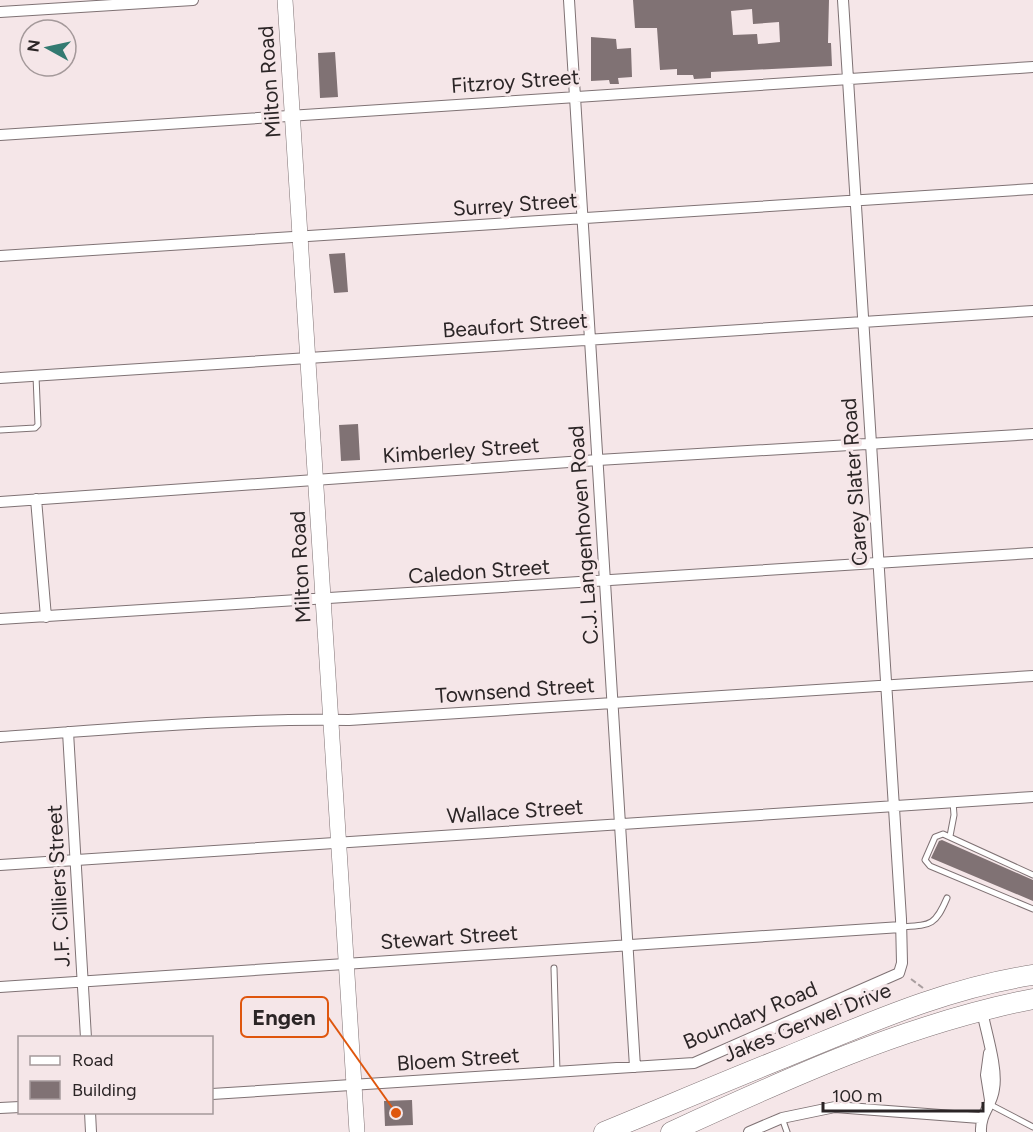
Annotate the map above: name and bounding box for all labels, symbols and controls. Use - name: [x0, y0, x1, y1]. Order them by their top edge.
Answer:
- north arrow: [18, 18, 78, 78]
- street label: Milton Road: [253, 25, 285, 139]
- text: N: [23, 39, 44, 53]
- street label: Fitzroy Street: [450, 64, 580, 98]
- street label: Surrey Street: [452, 187, 578, 221]
- street label: Beaufort Street: [442, 307, 589, 343]
- street label: Carey Slater Road: [836, 397, 872, 567]
- street label: C.J. Langenhoven Road: [563, 425, 603, 645]
- street label: Kimberley Street: [382, 432, 540, 468]
- street label: Milton Road: [285, 510, 315, 624]
- street label: Caledon Street: [407, 554, 551, 588]
- street label: Townsend Street: [434, 672, 596, 708]
- street label: Wallace Street: [446, 794, 584, 828]
- street label: J.F. Cilliers Street: [41, 804, 75, 968]
- street label: Stewart Street: [379, 920, 519, 954]
- street label: Boundary Road: [679, 976, 821, 1054]
- street label: Jakes Gerwel Drive: [720, 977, 894, 1067]
- callout: Engen: [241, 997, 328, 1037]
- text: Engen: [252, 1004, 316, 1031]
- legend: [18, 1036, 213, 1114]
- street label: Bloem Street: [396, 1042, 520, 1076]
- text: Road: [72, 1049, 113, 1071]
- scale bar: [823, 1075, 984, 1113]
- text: Building: [72, 1079, 137, 1101]
- text: 100 m: [832, 1085, 882, 1107]

